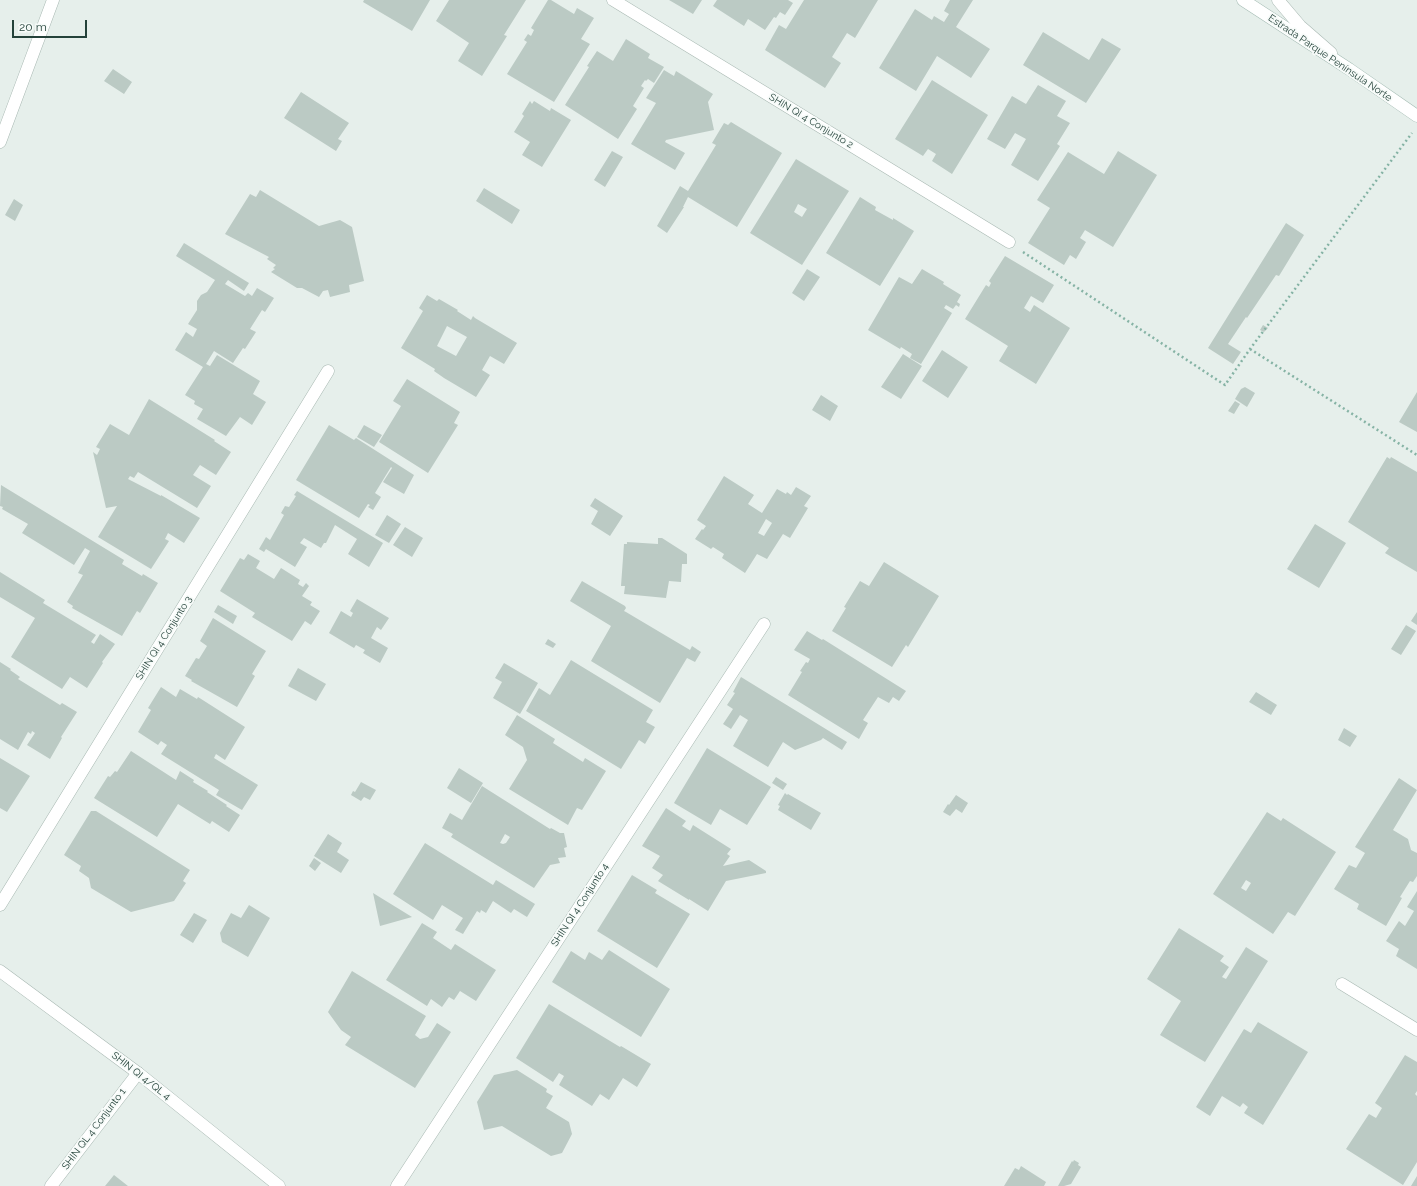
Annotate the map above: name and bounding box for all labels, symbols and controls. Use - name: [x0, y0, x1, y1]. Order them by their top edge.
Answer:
- scale bar: [14, 12, 89, 38]
- street label: Estrada Parque Península Norte: [1266, 12, 1394, 104]
- text: 20 m: [19, 20, 47, 34]
- street label: SHIN QI 4 Conjunto 2: [767, 91, 855, 151]
- street label: SHIN QI 4 Conjunto 3: [133, 594, 195, 682]
- street label: SHIN QI 4 Conjunto 4: [549, 861, 611, 949]
- street label: SHIN QI 4/QL 4: [109, 1049, 173, 1103]
- street label: SHIN QL 4 Conjunto 1: [59, 1086, 129, 1172]

